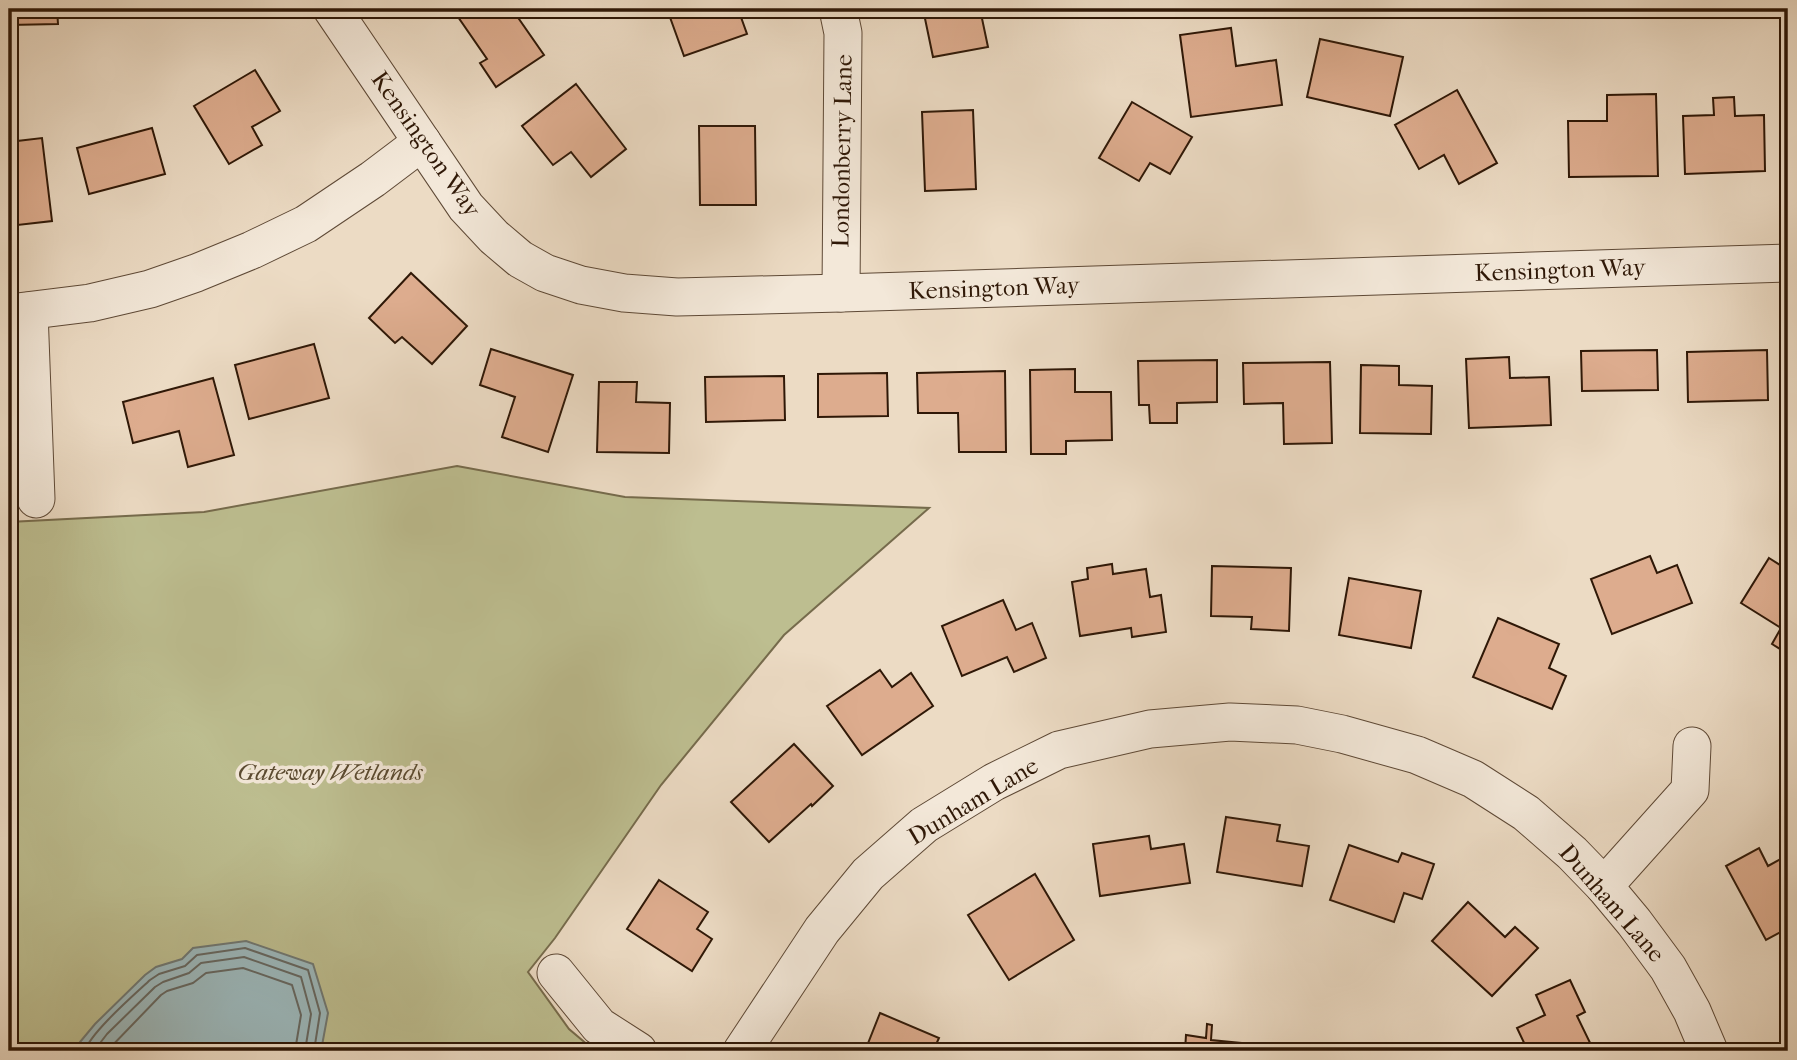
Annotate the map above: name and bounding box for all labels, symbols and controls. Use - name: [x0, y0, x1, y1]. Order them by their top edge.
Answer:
- street label: Londonberry Lane: [826, 54, 858, 248]
- street label: Kensington Way: [365, 66, 487, 223]
- street label: Kensington Way: [1474, 253, 1647, 287]
- street label: Kensington Way: [908, 271, 1081, 305]
- street label: Dunham Lane: [903, 751, 1043, 851]
- park label: Gateway Wetlands: [237, 758, 423, 786]
- street label: Dunham Lane: [1553, 838, 1671, 968]

